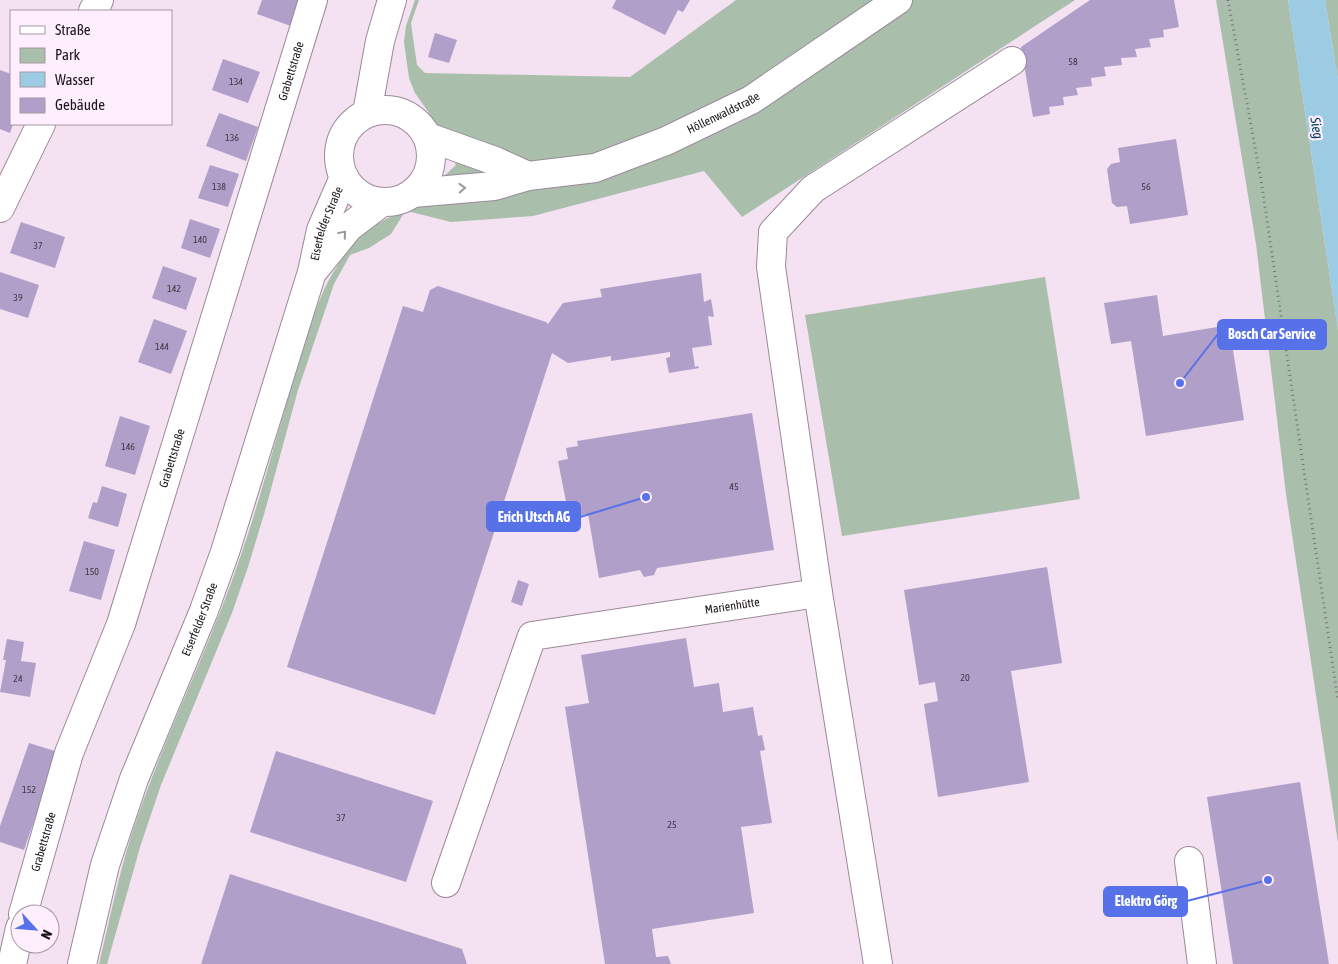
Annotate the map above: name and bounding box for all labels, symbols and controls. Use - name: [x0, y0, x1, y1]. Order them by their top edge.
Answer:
- legend: [10, 10, 172, 125]
- text: Straße: [55, 21, 91, 38]
- street label: Grabettstraße: [275, 40, 307, 102]
- text: Park: [55, 46, 80, 63]
- house number: 58: [1068, 56, 1078, 67]
- text: Wasser: [55, 71, 95, 88]
- house number: 134: [229, 76, 243, 87]
- street label: Höllenwaldstraße: [685, 89, 762, 137]
- text: Gebäude: [55, 96, 105, 113]
- water label: Sieg: [1307, 115, 1327, 140]
- house number: 136: [225, 132, 239, 143]
- house number: 138: [212, 181, 226, 192]
- house number: 56: [1141, 181, 1151, 192]
- one-way arrow: [458, 182, 466, 193]
- street label: Eiserfelder Straße: [308, 184, 346, 262]
- one-way arrow: [338, 231, 346, 240]
- house number: 140: [193, 234, 207, 245]
- house number: 37: [33, 240, 43, 251]
- house number: 142: [167, 283, 181, 294]
- house number: 39: [13, 292, 23, 303]
- callout: Bosch Car Service: [1218, 320, 1326, 349]
- text: Bosch Car Service: [1228, 326, 1316, 342]
- house number: 144: [155, 341, 169, 352]
- street label: Grabettstraße: [156, 427, 188, 489]
- house number: 146: [121, 441, 135, 452]
- house number: 45: [729, 481, 739, 492]
- callout: Erich Utsch AG: [487, 502, 580, 531]
- text: Erich Utsch AG: [498, 509, 571, 525]
- house number: 150: [85, 566, 99, 577]
- street label: Eiserfelder Straße: [179, 581, 220, 658]
- street label: Marienhütte: [704, 595, 761, 617]
- house number: 20: [960, 672, 970, 683]
- house number: 24: [13, 673, 23, 684]
- house number: 152: [22, 784, 36, 795]
- street label: Grabettstraße: [28, 811, 59, 873]
- house number: 37: [336, 812, 346, 823]
- house number: 25: [667, 819, 677, 830]
- callout: Elektro Görg: [1104, 887, 1187, 916]
- text: Elektro Görg: [1115, 893, 1178, 909]
- north arrow: [10, 904, 60, 954]
- text: N: [38, 927, 56, 942]

